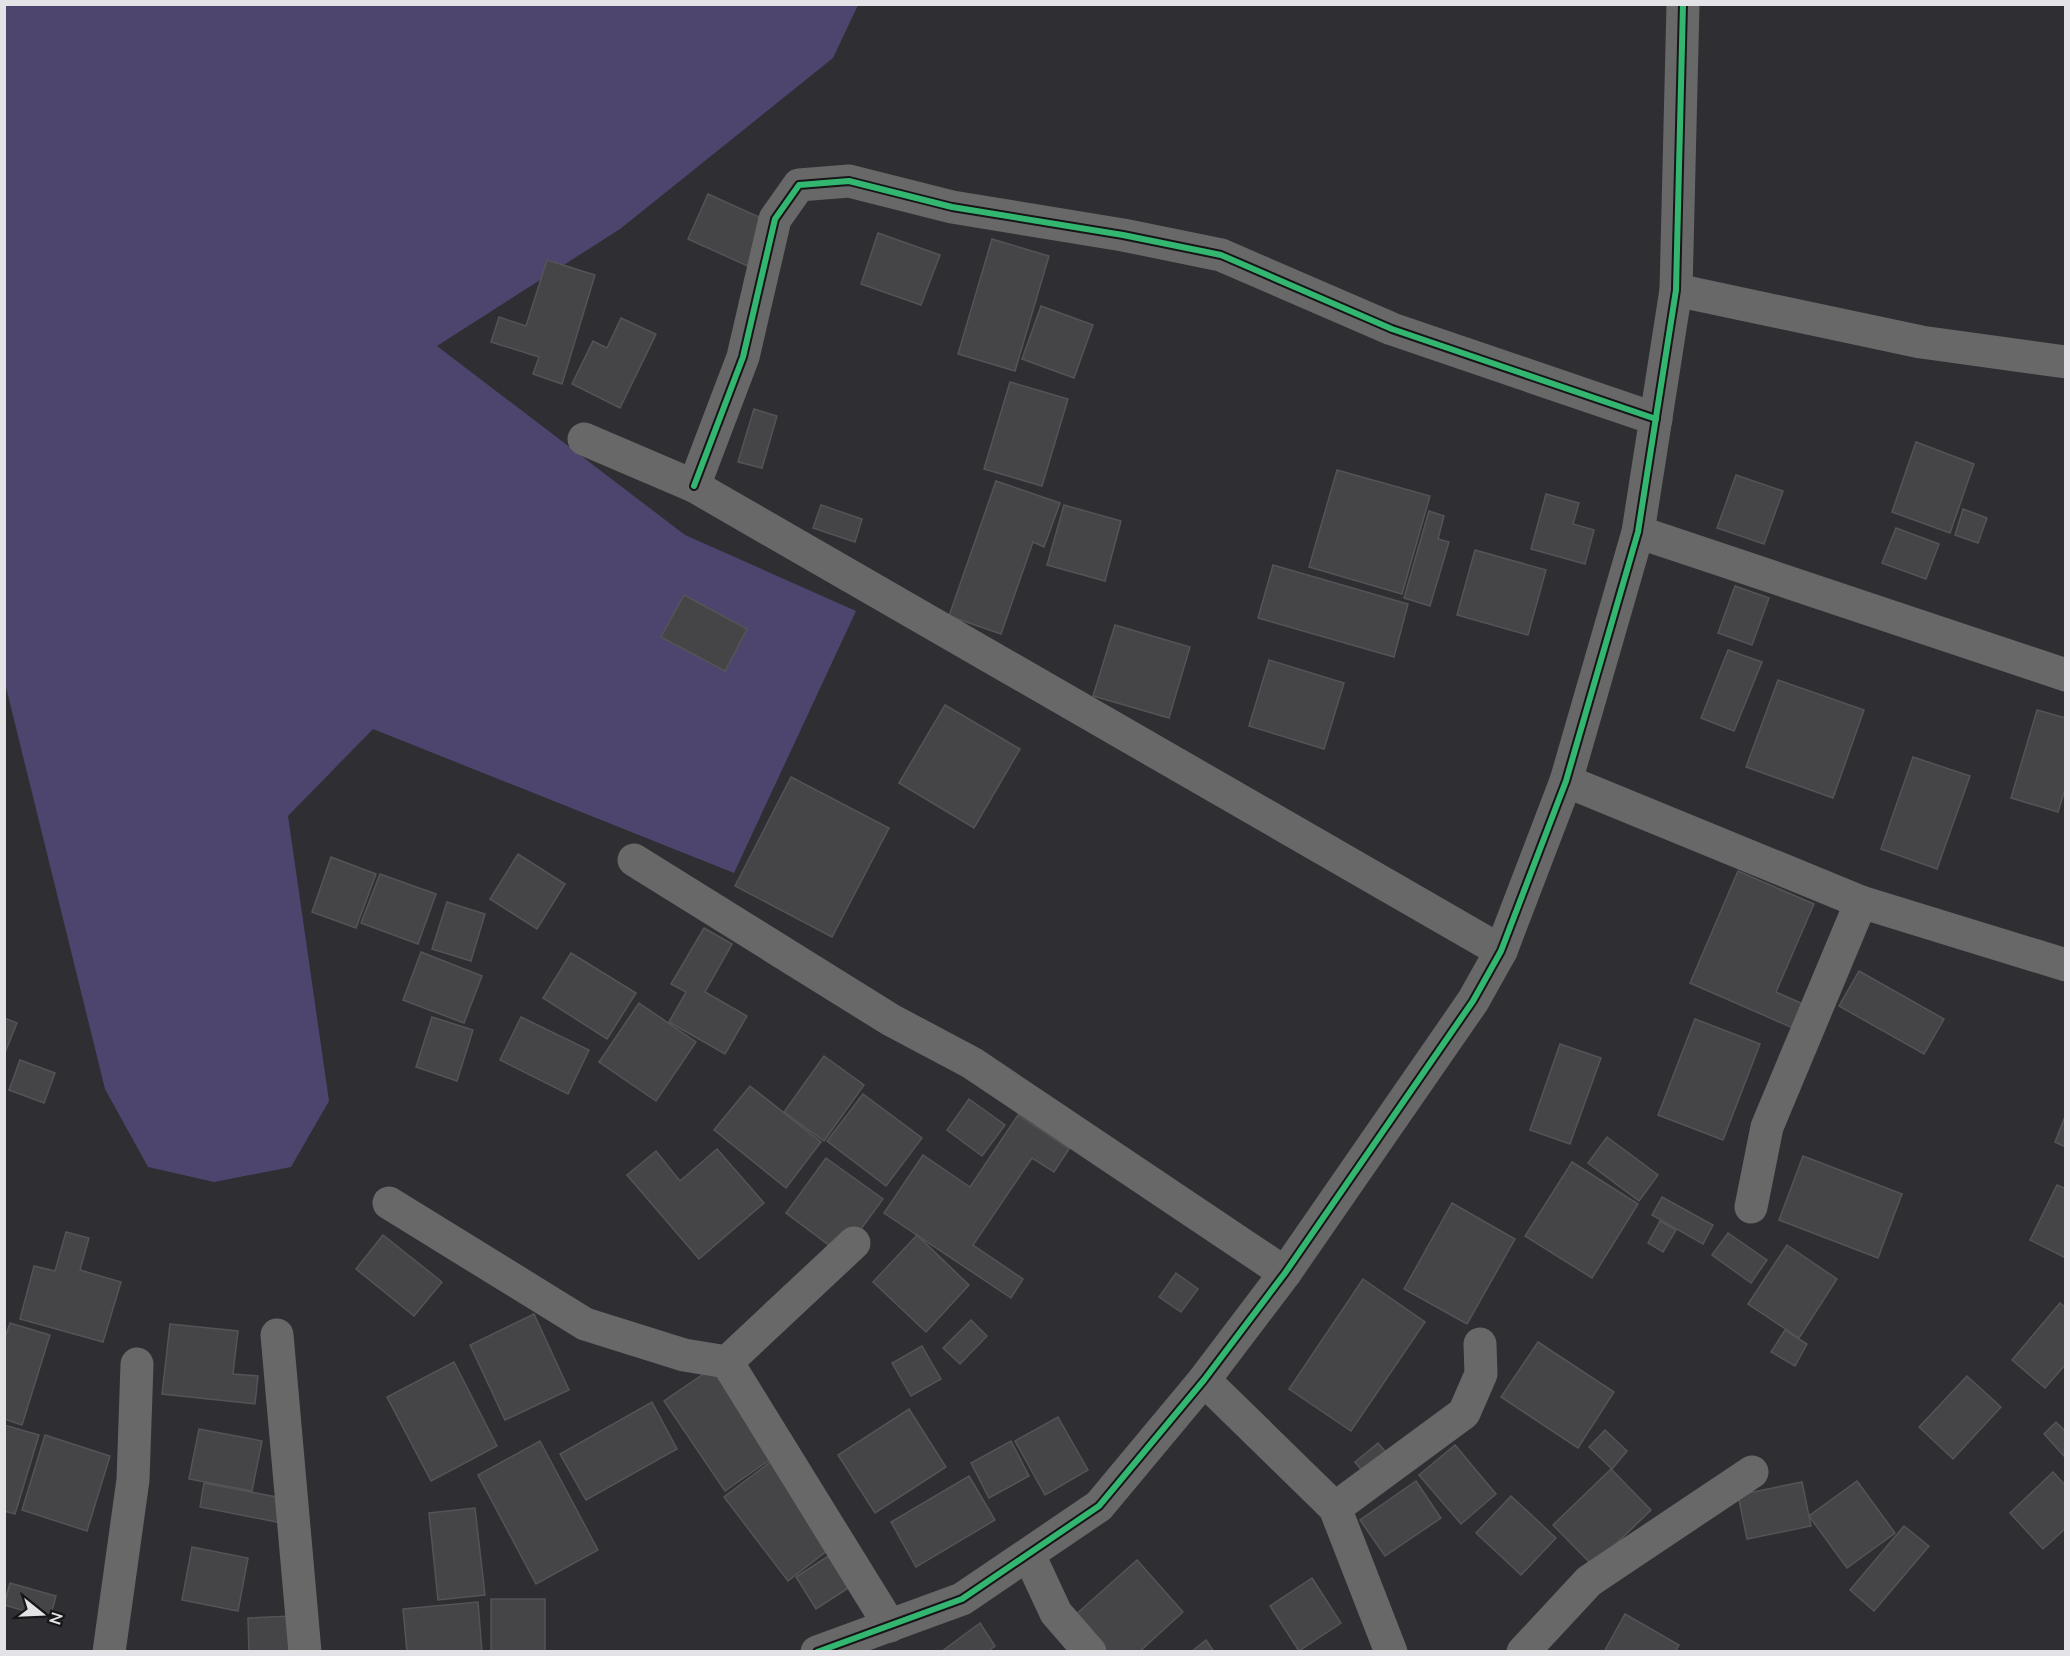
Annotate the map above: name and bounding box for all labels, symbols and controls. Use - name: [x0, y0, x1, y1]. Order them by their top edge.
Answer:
- north arrow: [12, 1584, 72, 1644]
- text: N: [43, 1609, 68, 1627]

